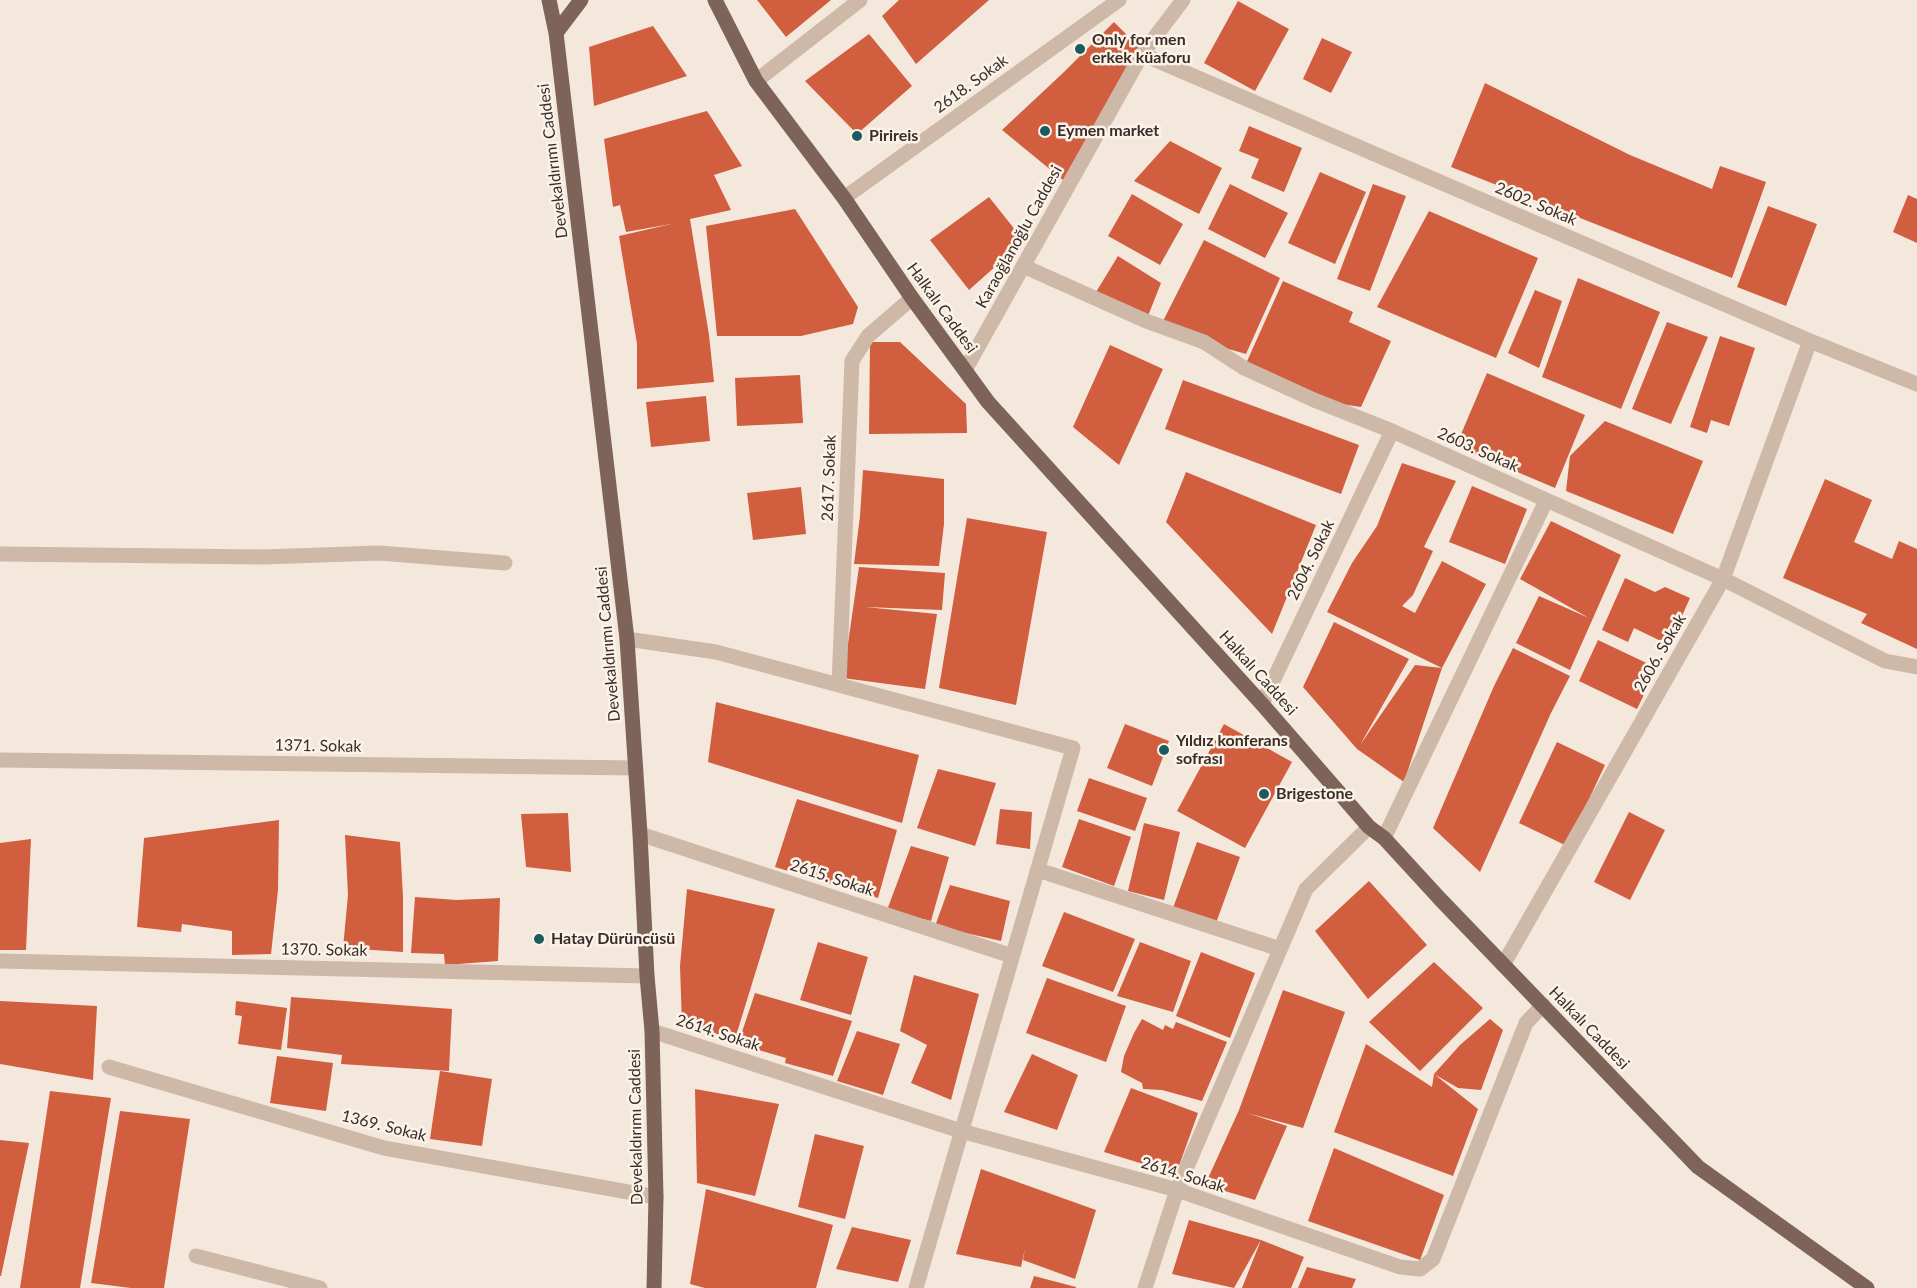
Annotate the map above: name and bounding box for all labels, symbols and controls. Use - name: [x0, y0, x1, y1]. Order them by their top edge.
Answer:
- place label: Only for men erkek küaforu: [1092, 30, 1191, 68]
- marker: Only for men erkek küaforu: [1073, 42, 1087, 56]
- street label: 2618. Sokak: [930, 51, 1012, 117]
- street label: Devekaldırımı Caddesi: [534, 82, 572, 240]
- place label: Eymen market: [1057, 121, 1159, 141]
- marker: Eymen market: [1038, 124, 1052, 138]
- place label: Pirireis: [869, 126, 918, 146]
- marker: Pirireis: [850, 129, 864, 143]
- street label: Karaoğlanoğlu Caddesi: [972, 162, 1066, 312]
- street label: 2602. Sokak: [1492, 178, 1580, 230]
- street label: Halkalı Caddesi: [903, 259, 981, 357]
- street label: 2603. Sokak: [1434, 424, 1522, 476]
- street label: 2617. Sokak: [818, 434, 840, 522]
- street label: 2604. Sokak: [1283, 517, 1339, 603]
- street label: Devekaldırımı Caddesi: [592, 565, 624, 723]
- street label: 2606. Sokak: [1630, 611, 1690, 695]
- street label: Halkalı Caddesi: [1215, 627, 1301, 719]
- place label: Yıldız konferans sofrası: [1176, 731, 1288, 769]
- street label: 1371. Sokak: [274, 736, 362, 756]
- marker: Yıldız konferans sofrası: [1157, 743, 1171, 757]
- place label: Brigestone: [1276, 784, 1353, 804]
- marker: Brigestone: [1257, 787, 1271, 801]
- street label: 2615. Sokak: [788, 855, 876, 901]
- place label: Hatay Dürüncüsü: [551, 929, 675, 949]
- marker: Hatay Dürüncüsü: [532, 932, 546, 946]
- street label: 1370. Sokak: [280, 940, 368, 960]
- street label: Halkalı Caddesi: [1545, 983, 1633, 1073]
- street label: 2614. Sokak: [674, 1010, 762, 1056]
- street label: Devekaldırımı Caddesi: [625, 1049, 647, 1205]
- street label: 1369. Sokak: [340, 1106, 428, 1146]
- street label: 2614. Sokak: [1139, 1153, 1227, 1197]

